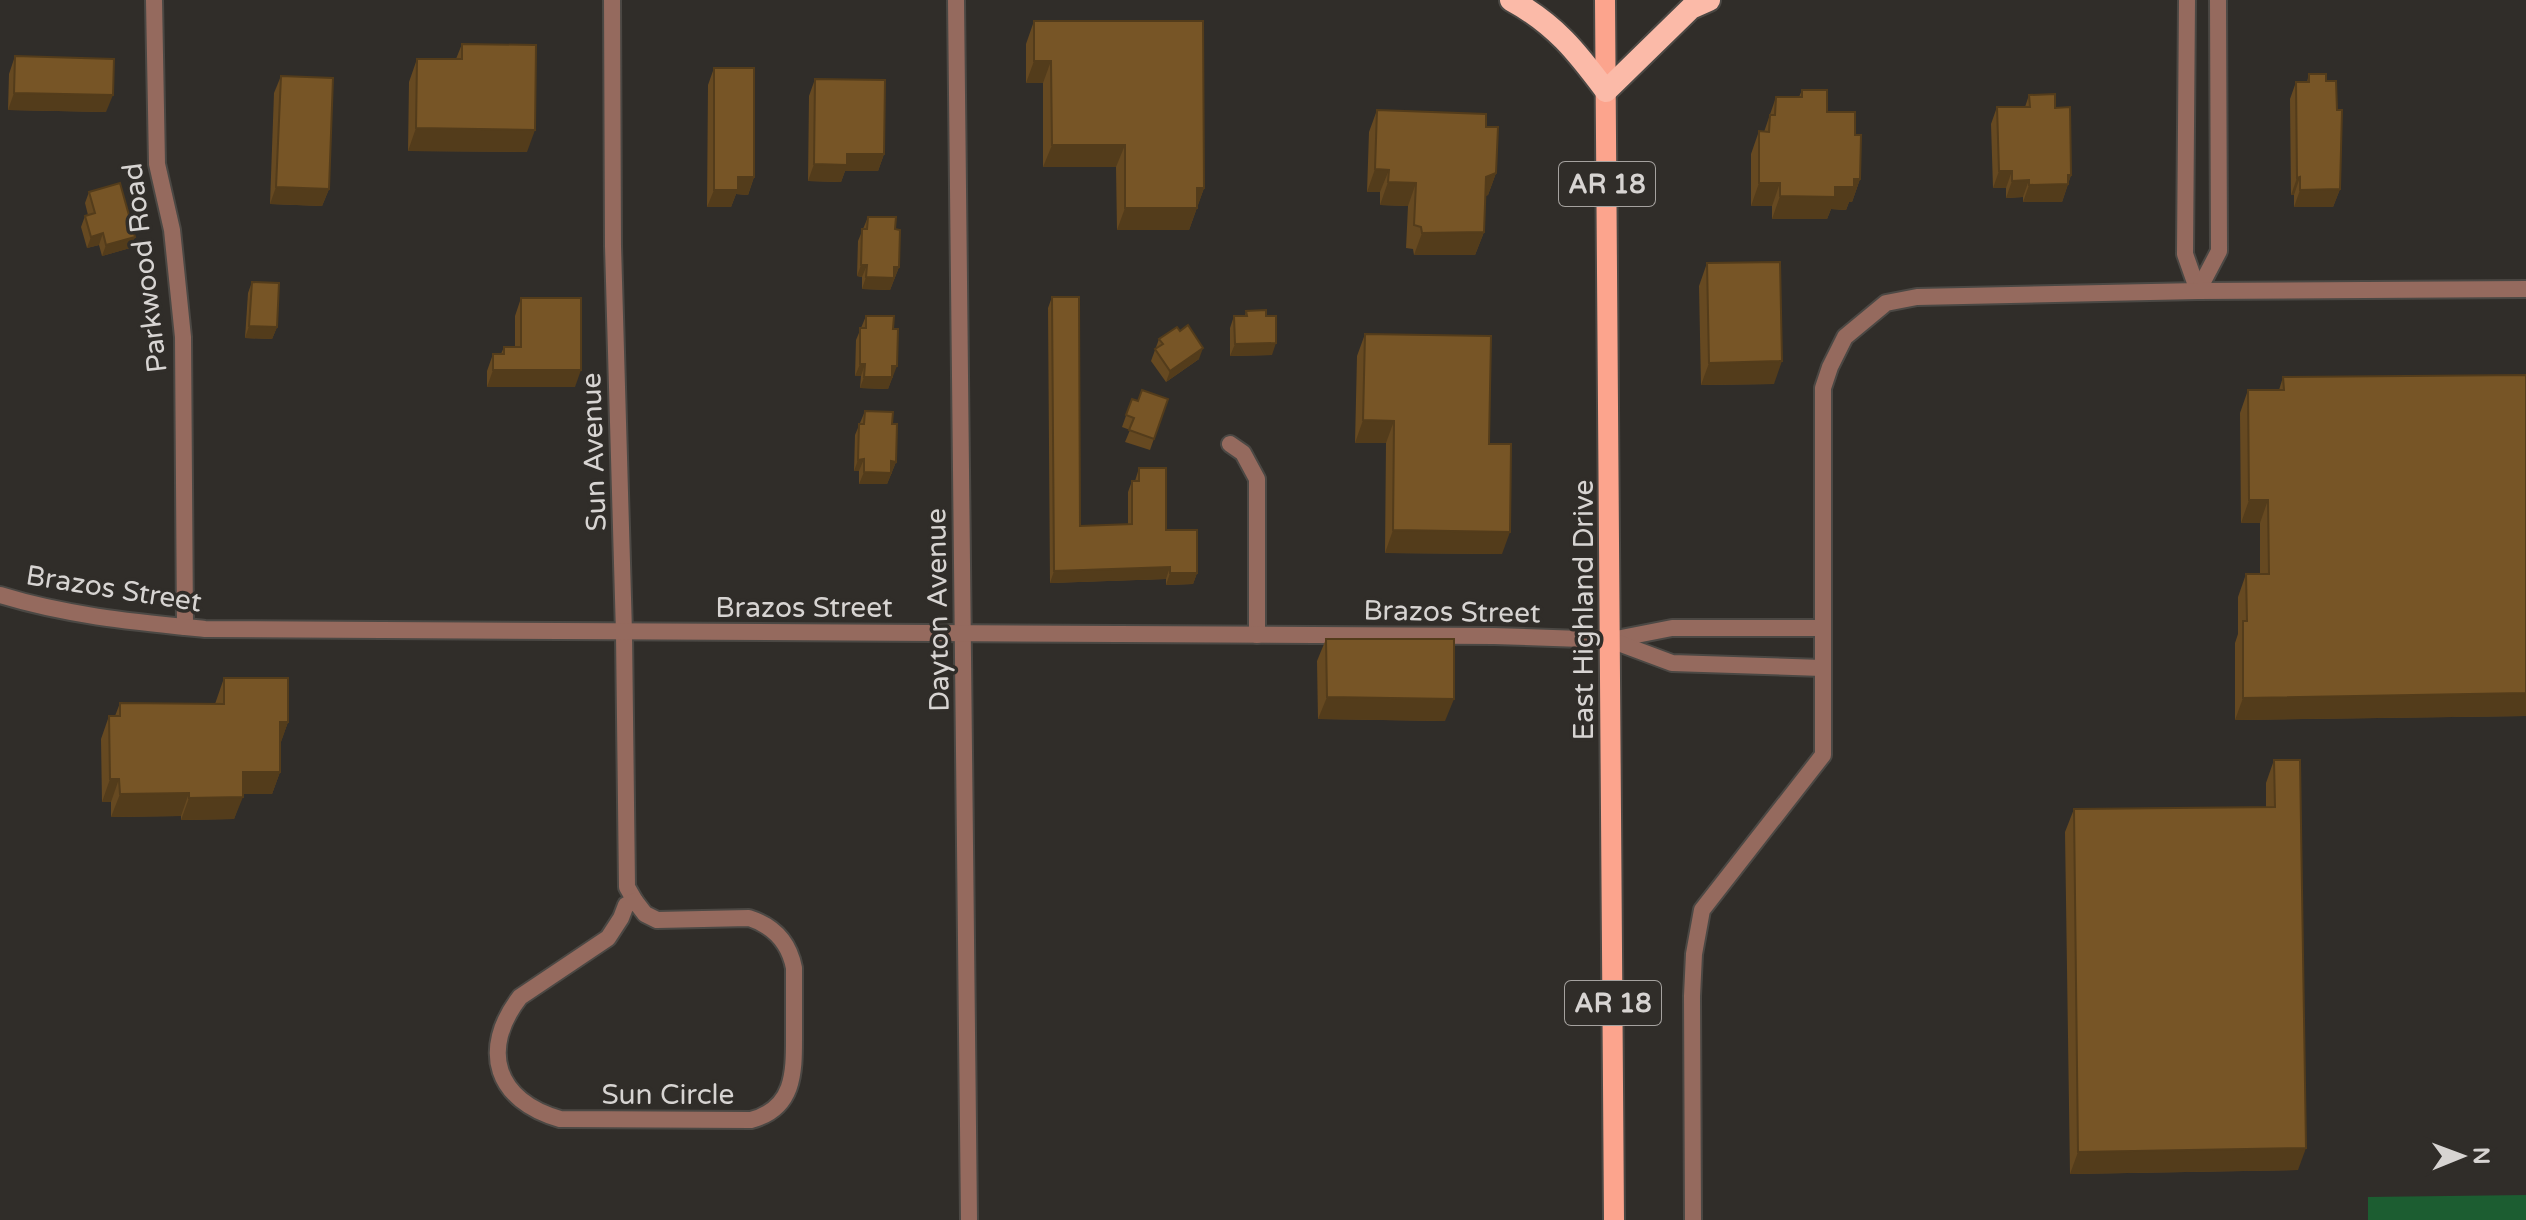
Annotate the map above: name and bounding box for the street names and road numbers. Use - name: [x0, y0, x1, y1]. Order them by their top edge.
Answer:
- street label: Parkwood Road: [115, 161, 175, 375]
- road number: AR 18: [1559, 162, 1655, 206]
- street label: Sun Avenue: [574, 372, 614, 532]
- street label: East Highland Drive: [1567, 480, 1601, 740]
- street label: Dayton Avenue: [919, 508, 957, 712]
- street label: Brazos Street: [24, 558, 204, 620]
- street label: Brazos Street: [715, 591, 893, 625]
- street label: Brazos Street: [1363, 593, 1541, 631]
- road number: AR 18: [1565, 981, 1661, 1025]
- street label: Sun Circle: [602, 1078, 734, 1112]

